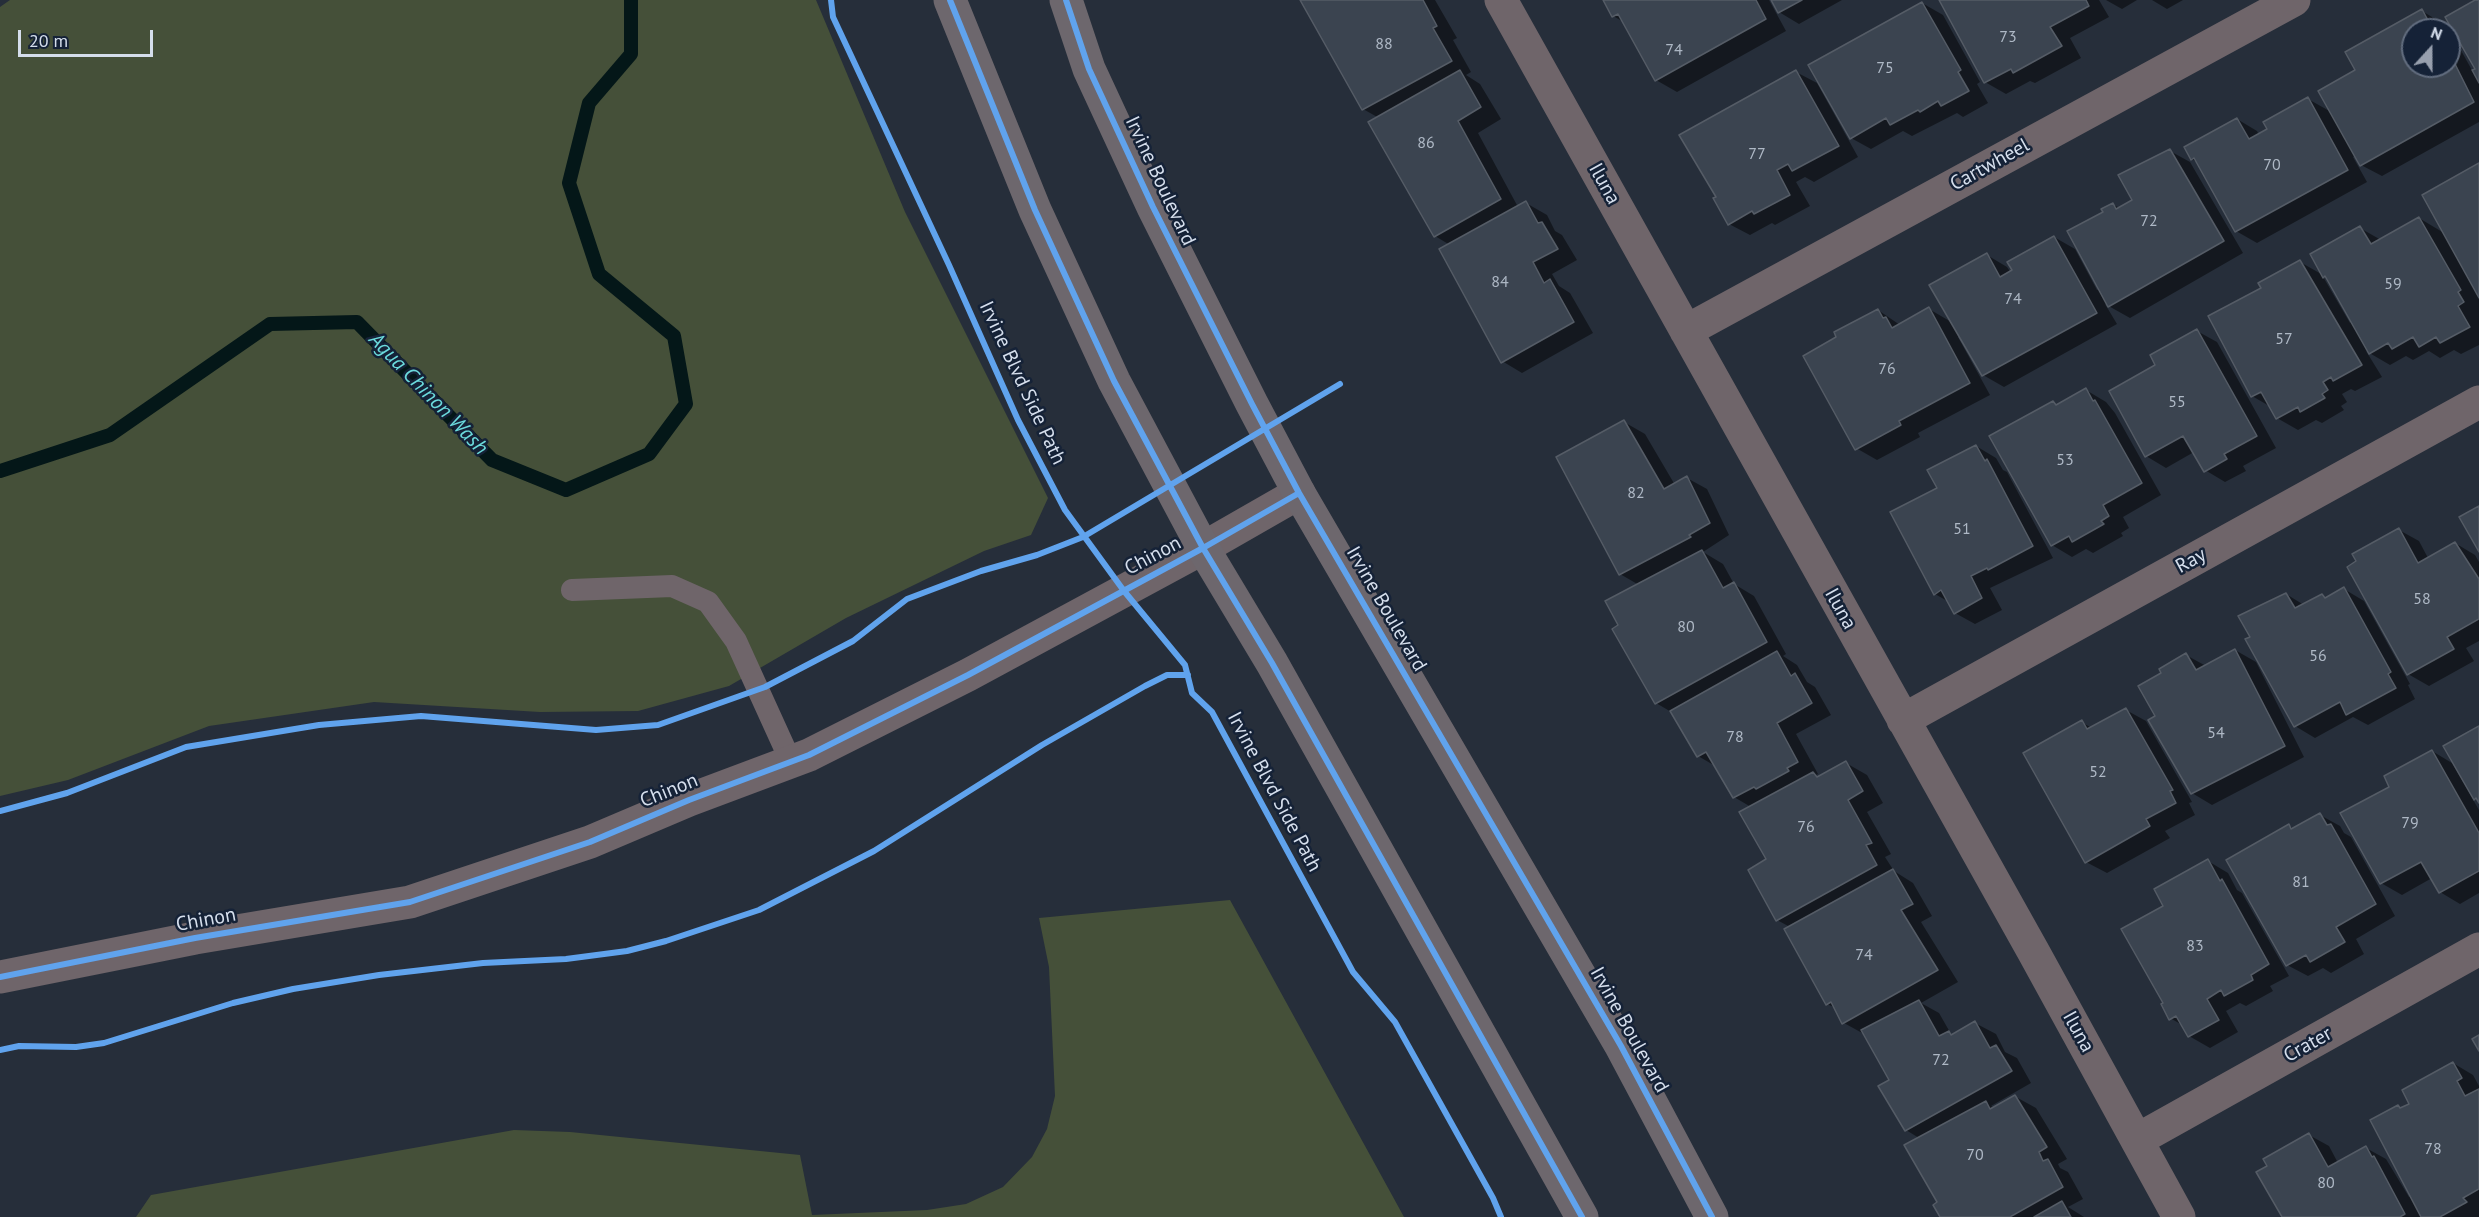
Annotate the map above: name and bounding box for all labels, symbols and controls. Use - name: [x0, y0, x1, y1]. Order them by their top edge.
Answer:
- scale bar: [21, 18, 156, 56]
- north arrow: [2401, 18, 2461, 78]
- text: N: [2428, 22, 2445, 44]
- house number: 73: [1999, 27, 2017, 47]
- text: 20 m: [29, 29, 68, 52]
- house number: 88: [1375, 34, 1393, 54]
- house number: 74: [1665, 40, 1683, 60]
- house number: 75: [1876, 58, 1894, 78]
- street label: Irvine Boulevard: [1120, 113, 1200, 249]
- house number: 86: [1417, 133, 1435, 153]
- street label: Cartwheel: [1946, 133, 2034, 197]
- house number: 77: [1748, 144, 1766, 164]
- house number: 70: [2263, 155, 2281, 175]
- street label: Iluna: [1583, 159, 1625, 209]
- house number: 72: [2140, 211, 2158, 231]
- house number: 84: [1491, 272, 1509, 292]
- house number: 59: [2384, 274, 2402, 294]
- house number: 74: [2004, 289, 2022, 309]
- street label: Irvine Blvd Side Path: [974, 297, 1070, 469]
- water label: Agua Chinon Wash: [363, 328, 493, 460]
- house number: 57: [2275, 329, 2293, 349]
- house number: 76: [1878, 359, 1896, 379]
- house number: 55: [2168, 392, 2186, 412]
- house number: 53: [2056, 450, 2074, 470]
- house number: 82: [1627, 483, 1645, 503]
- house number: 51: [1953, 519, 1971, 539]
- street label: Chinon: [1121, 531, 1185, 581]
- street label: Irvine Boulevard: [1341, 542, 1431, 676]
- street label: Ray: [2172, 543, 2210, 579]
- street label: Iluna: [1819, 584, 1861, 634]
- house number: 58: [2413, 589, 2431, 609]
- house number: 80: [1677, 617, 1695, 637]
- house number: 56: [2309, 646, 2327, 666]
- street label: Irvine Blvd Side Path: [1222, 708, 1326, 876]
- house number: 54: [2207, 723, 2225, 743]
- house number: 78: [1726, 727, 1744, 747]
- house number: 52: [2089, 762, 2107, 782]
- street label: Chinon: [637, 769, 701, 813]
- house number: 79: [2401, 813, 2419, 833]
- house number: 76: [1797, 817, 1815, 837]
- house number: 81: [2292, 872, 2310, 892]
- street label: Chinon: [174, 903, 238, 937]
- house number: 83: [2186, 936, 2204, 956]
- house number: 74: [1855, 945, 1873, 965]
- street label: Irvine Boulevard: [1585, 963, 1673, 1097]
- street label: Iluna: [2057, 1007, 2099, 1057]
- street label: Crater: [2280, 1022, 2336, 1068]
- house number: 72: [1932, 1050, 1950, 1070]
- house number: 78: [2424, 1139, 2442, 1159]
- house number: 70: [1966, 1145, 1984, 1165]
- house number: 80: [2317, 1173, 2335, 1193]

